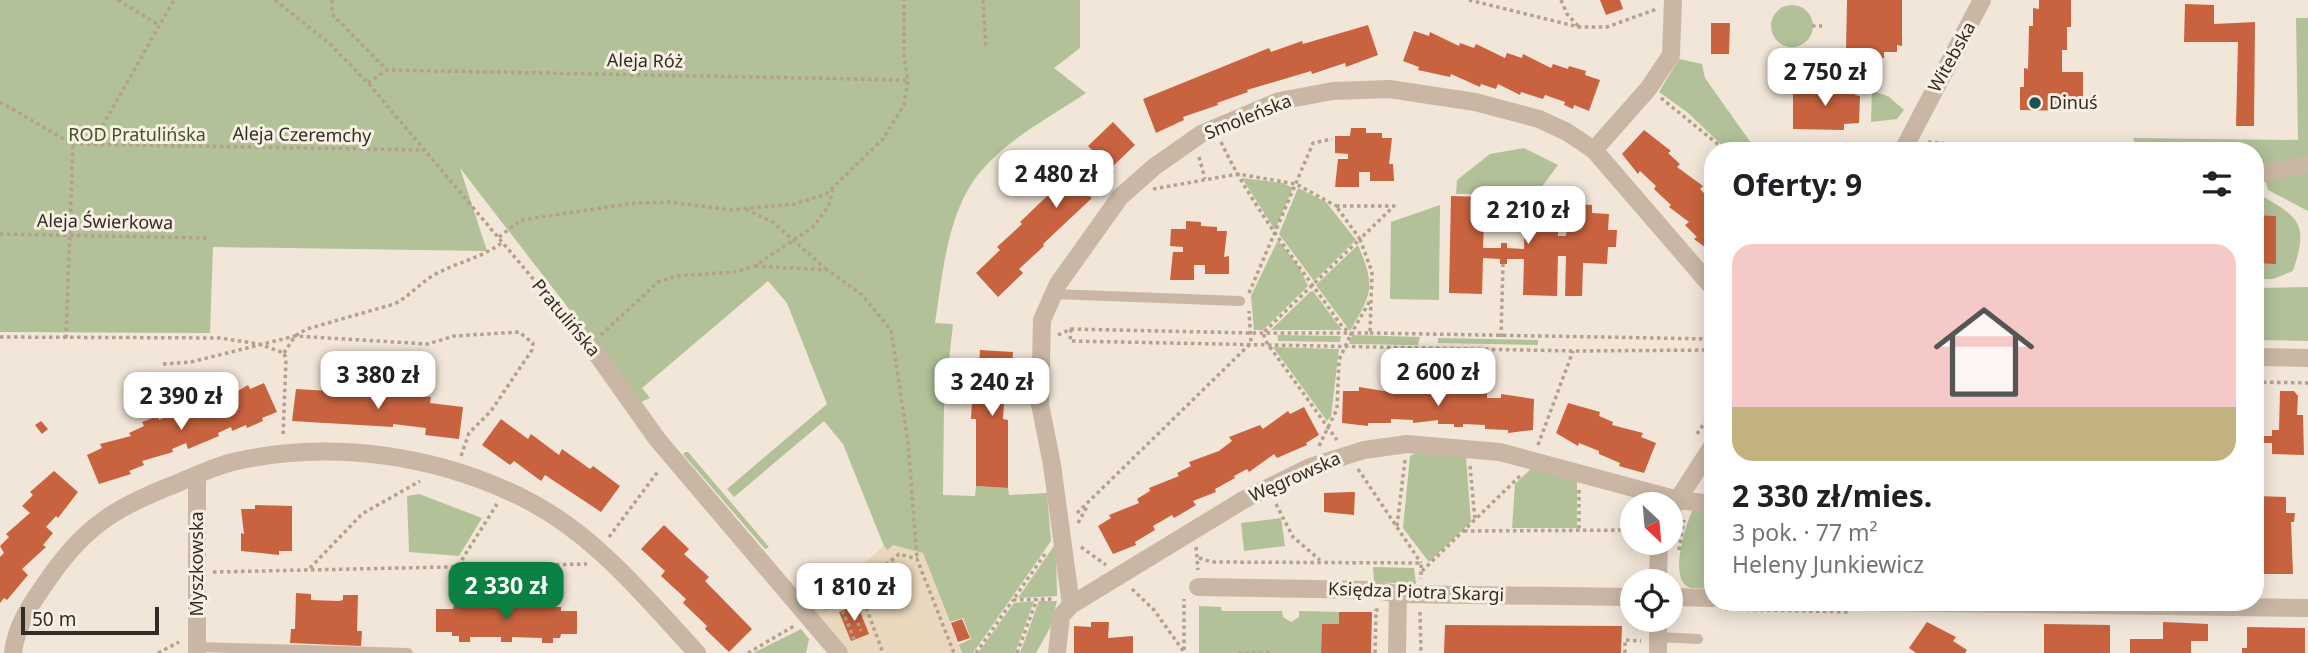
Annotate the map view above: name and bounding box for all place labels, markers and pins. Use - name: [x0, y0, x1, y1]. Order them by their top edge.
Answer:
- pin: 2 750 zł: [1753, 48, 1897, 108]
- place label: Dinuś: [2049, 90, 2098, 114]
- marker: Dinuś: [2027, 95, 2043, 111]
- pin: 2 480 zł: [984, 150, 1128, 210]
- pin: 2 210 zł: [1456, 187, 1600, 246]
- pin: 2 600 zł: [1366, 348, 1510, 408]
- pin: 3 380 zł: [306, 352, 450, 411]
- pin: 3 240 zł: [920, 358, 1064, 418]
- pin: 2 390 zł: [109, 372, 253, 432]
- pin: 2 330 zł: [434, 562, 578, 622]
- pin: 1 810 zł: [782, 564, 926, 623]

